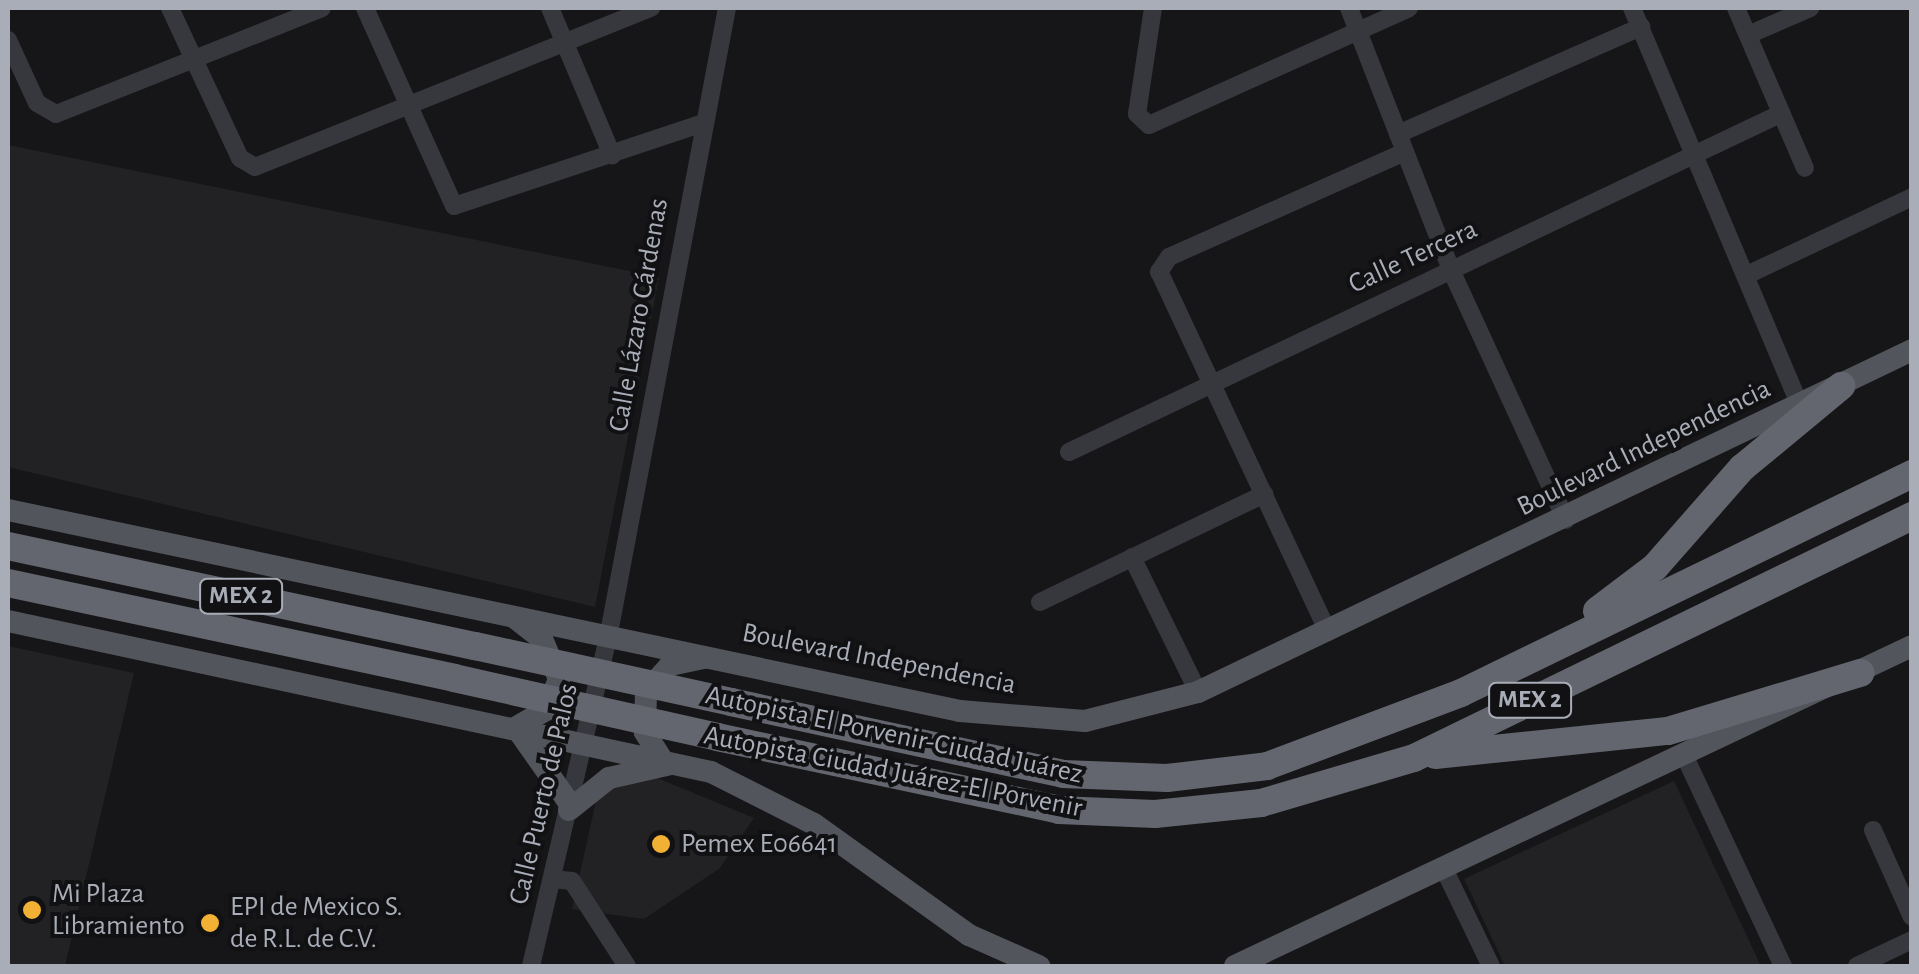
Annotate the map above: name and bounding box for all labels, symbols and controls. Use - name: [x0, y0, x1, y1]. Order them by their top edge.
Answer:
- street label: Calle Lázaro Cárdenas: [602, 196, 676, 434]
- street label: Calle Tercera: [1343, 213, 1483, 301]
- street label: Boulevard Independencia: [1512, 372, 1776, 524]
- road number: MEX 2: [198, 576, 284, 616]
- street label: Boulevard Independencia: [739, 616, 1019, 702]
- street label: Autopista El Porvenir-Ciudad Juárez: [702, 679, 1086, 791]
- street label: Calle Puerto de Palos: [502, 680, 586, 908]
- road number: MEX 2: [1488, 680, 1572, 720]
- street label: Autopista Ciudad Juárez-El Porvenir: [701, 719, 1085, 825]
- place label: Pemex E06641: [681, 827, 837, 861]
- marker: Pemex E06641: [650, 833, 672, 855]
- place label: Mi Plaza Libramiento: [52, 877, 185, 943]
- place label: EPI de Mexico S. de R.L. de C.V.: [230, 890, 403, 956]
- marker: Mi Plaza Libramiento: [21, 899, 43, 921]
- marker: EPI de Mexico S. de R.L. de C.V.: [199, 912, 221, 934]

